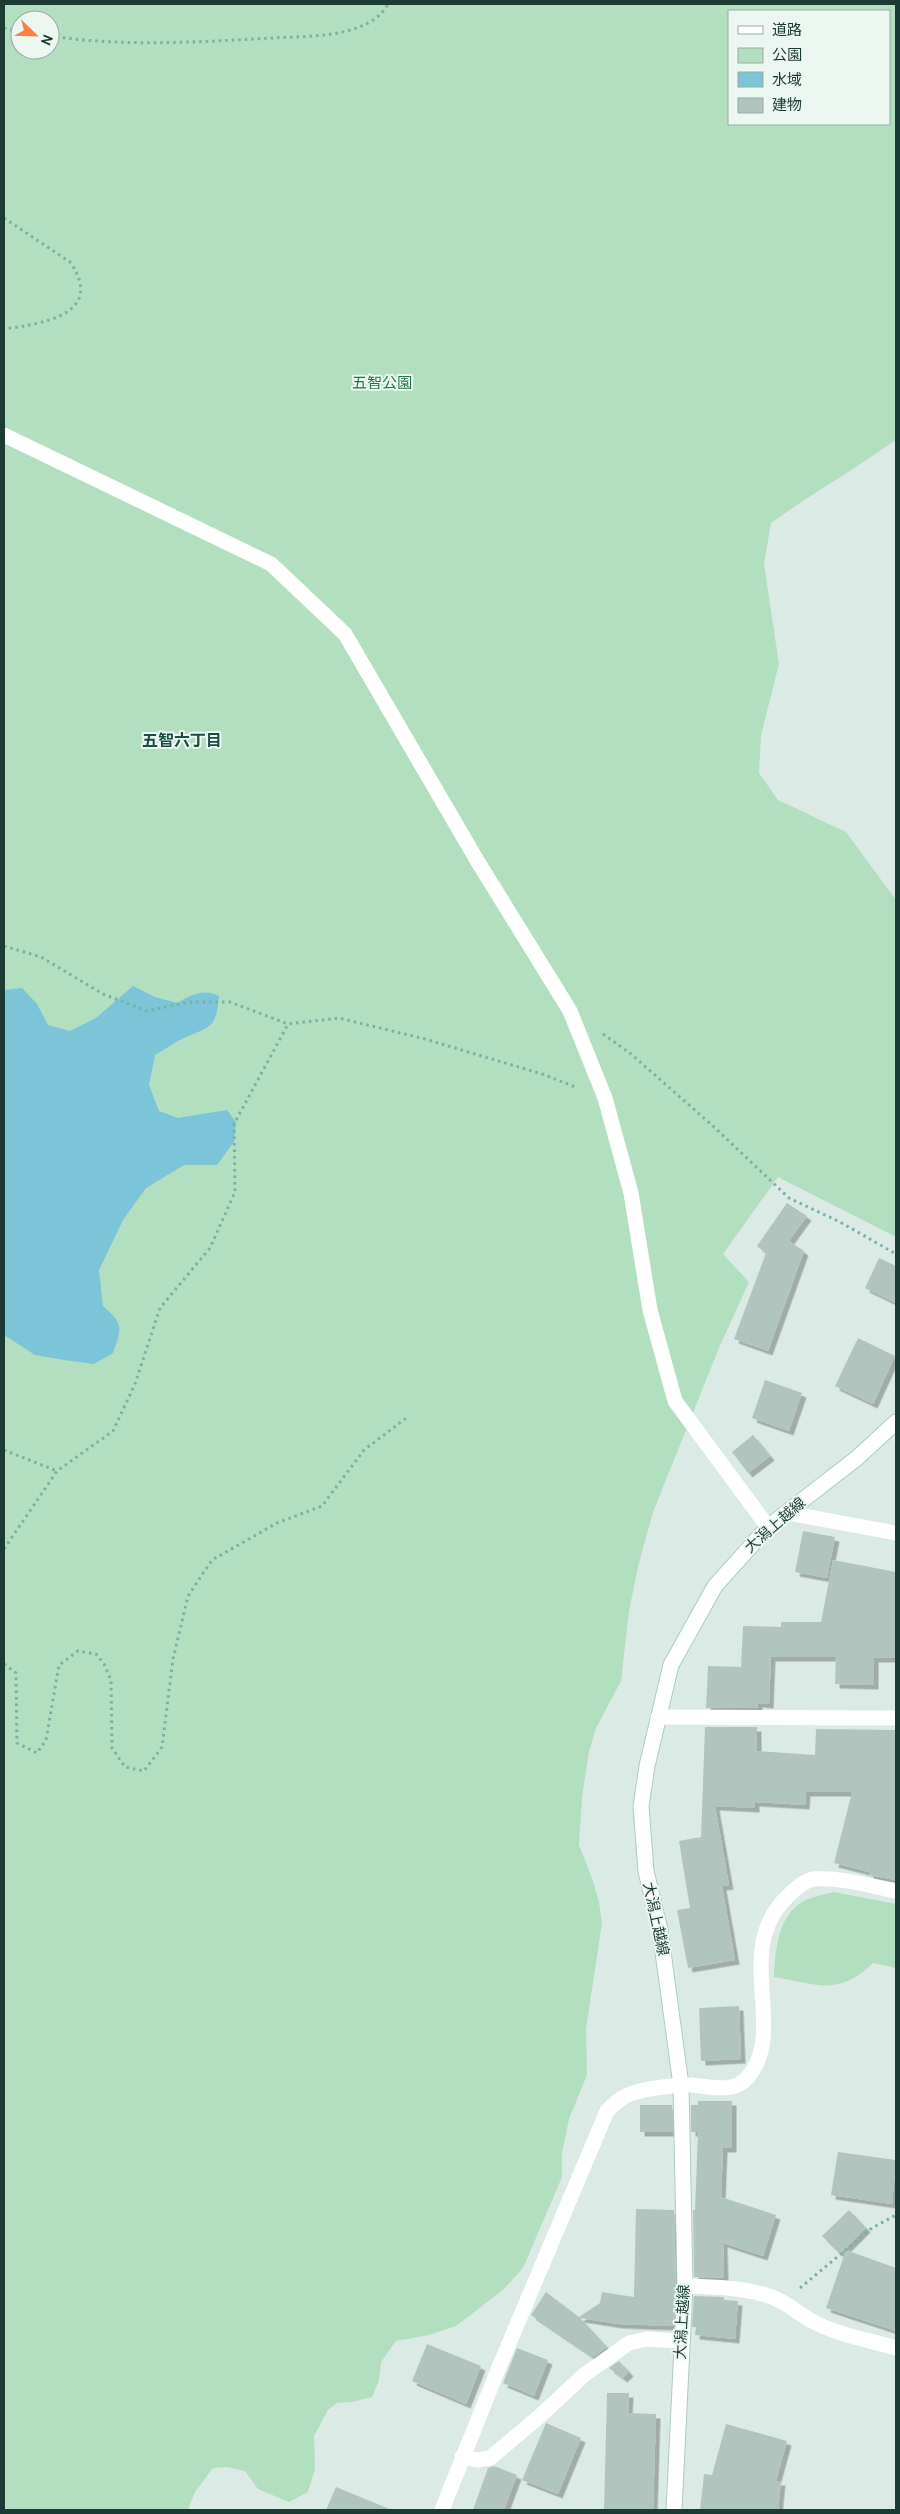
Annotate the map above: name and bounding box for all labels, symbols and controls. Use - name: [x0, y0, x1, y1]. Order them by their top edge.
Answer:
- north arrow: [10, 10, 60, 60]
- legend: [728, 10, 890, 125]
- text: 道路: [772, 21, 802, 39]
- text: N: [37, 32, 57, 48]
- text: 公園: [772, 46, 802, 64]
- text: 水域: [772, 71, 802, 89]
- text: 建物: [772, 96, 802, 114]
- park label: 五智公園: [352, 374, 412, 392]
- district label: 五智六丁目: [142, 731, 222, 750]
- street label: 大潟上越線: [741, 1494, 809, 1556]
- street label: 大潟上越線: [639, 1880, 673, 1958]
- street label: 大潟上越線: [671, 2284, 693, 2360]

